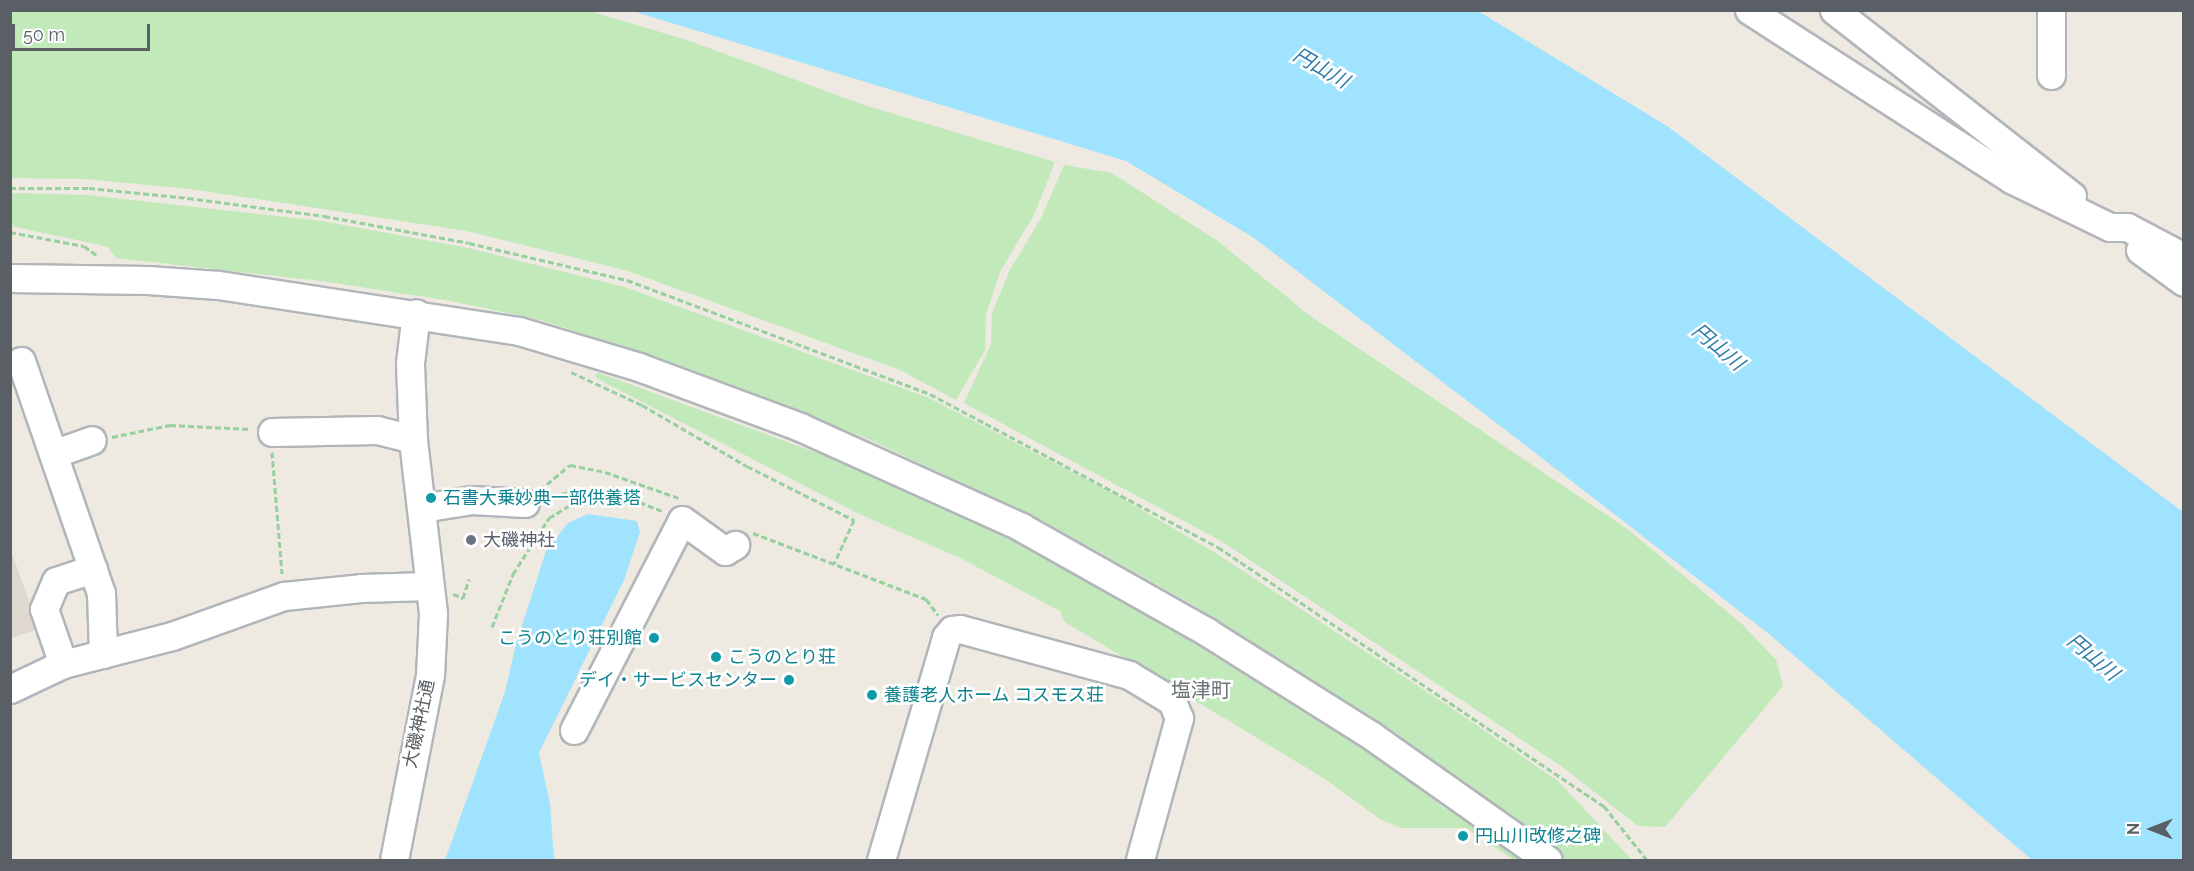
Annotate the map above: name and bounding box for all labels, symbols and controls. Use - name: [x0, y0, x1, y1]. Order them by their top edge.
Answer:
- scale bar: [15, 12, 153, 50]
- text: 50 m: [23, 24, 65, 45]
- water label: 円山川: [1289, 43, 1353, 93]
- water label: 円山川: [1687, 319, 1749, 375]
- place label: 石書大乗妙典一部供養塔: [443, 487, 641, 509]
- marker: 石書大乗妙典一部供養塔: [424, 491, 438, 505]
- place label: 大磯神社: [483, 529, 555, 551]
- marker: 大磯神社: [464, 533, 478, 547]
- place label: こうのとり荘別館: [498, 627, 642, 649]
- water label: 円山川: [2062, 629, 2124, 685]
- marker: こうのとり荘別館: [647, 631, 661, 645]
- place label: こうのとり荘: [728, 646, 836, 668]
- marker: こうのとり荘: [709, 650, 723, 664]
- place label: デイ・サービスセンター: [579, 669, 777, 691]
- marker: デイ・サービスセンター: [782, 673, 796, 687]
- street label: 大磯神社通: [399, 678, 439, 770]
- district label: 塩津町: [1171, 678, 1231, 702]
- place label: 養護老人ホーム コスモス荘: [884, 684, 1105, 706]
- marker: 養護老人ホーム コスモス荘: [865, 688, 879, 702]
- north arrow: [2122, 799, 2182, 859]
- text: N: [2124, 823, 2143, 835]
- place label: 円山川改修之碑: [1475, 825, 1601, 847]
- marker: 円山川改修之碑: [1456, 829, 1470, 843]

